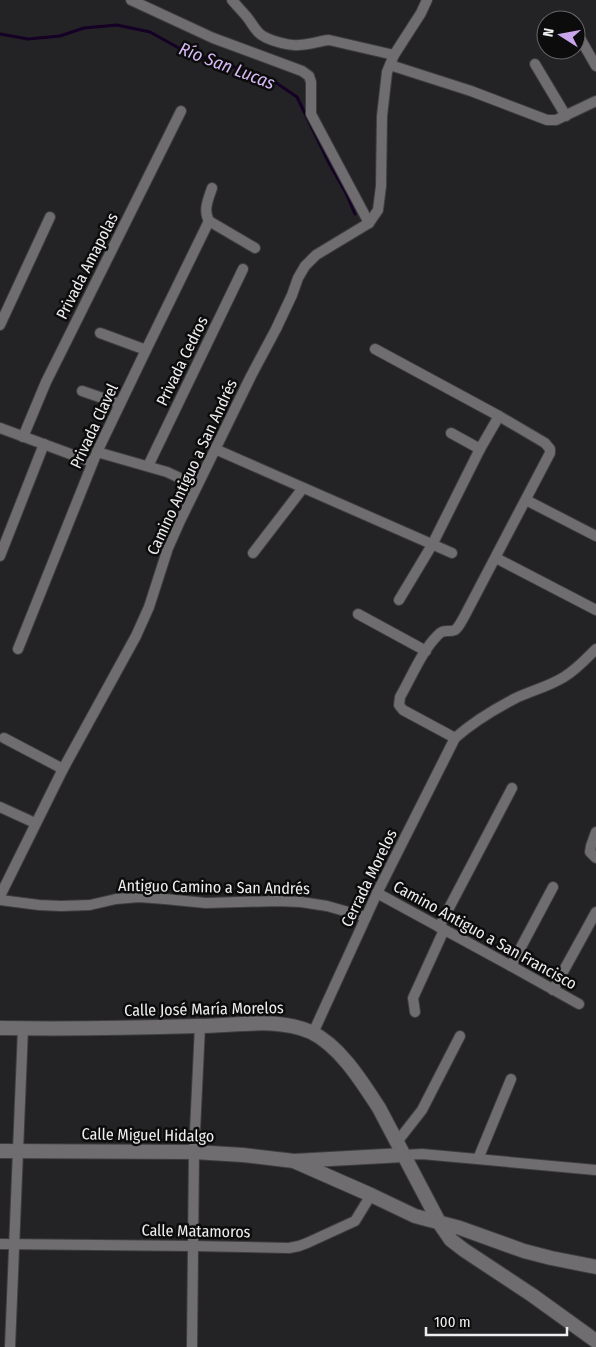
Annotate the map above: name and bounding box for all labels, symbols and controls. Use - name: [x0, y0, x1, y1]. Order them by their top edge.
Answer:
- north arrow: [536, 10, 586, 60]
- text: N: [540, 27, 558, 38]
- water label: Río San Lucas: [176, 38, 278, 94]
- street label: Privada Amapolas: [52, 210, 122, 322]
- street label: Privada Cedros: [152, 313, 212, 409]
- street label: Camino Antiguo a San Andrés: [143, 376, 241, 558]
- street label: Privada Clavel: [66, 381, 122, 471]
- street label: Cerrada Morelos: [337, 826, 401, 930]
- street label: Antiguo Camino a San Andrés: [118, 876, 310, 898]
- street label: Camino Antiguo a San Francisco: [390, 877, 580, 993]
- street label: Calle José María Morelos: [124, 998, 284, 1020]
- street label: Calle Miguel Hidalgo: [82, 1124, 214, 1146]
- street label: Calle Matamoros: [141, 1221, 251, 1241]
- scale bar: [426, 1304, 567, 1336]
- text: 100 m: [434, 1313, 471, 1331]

